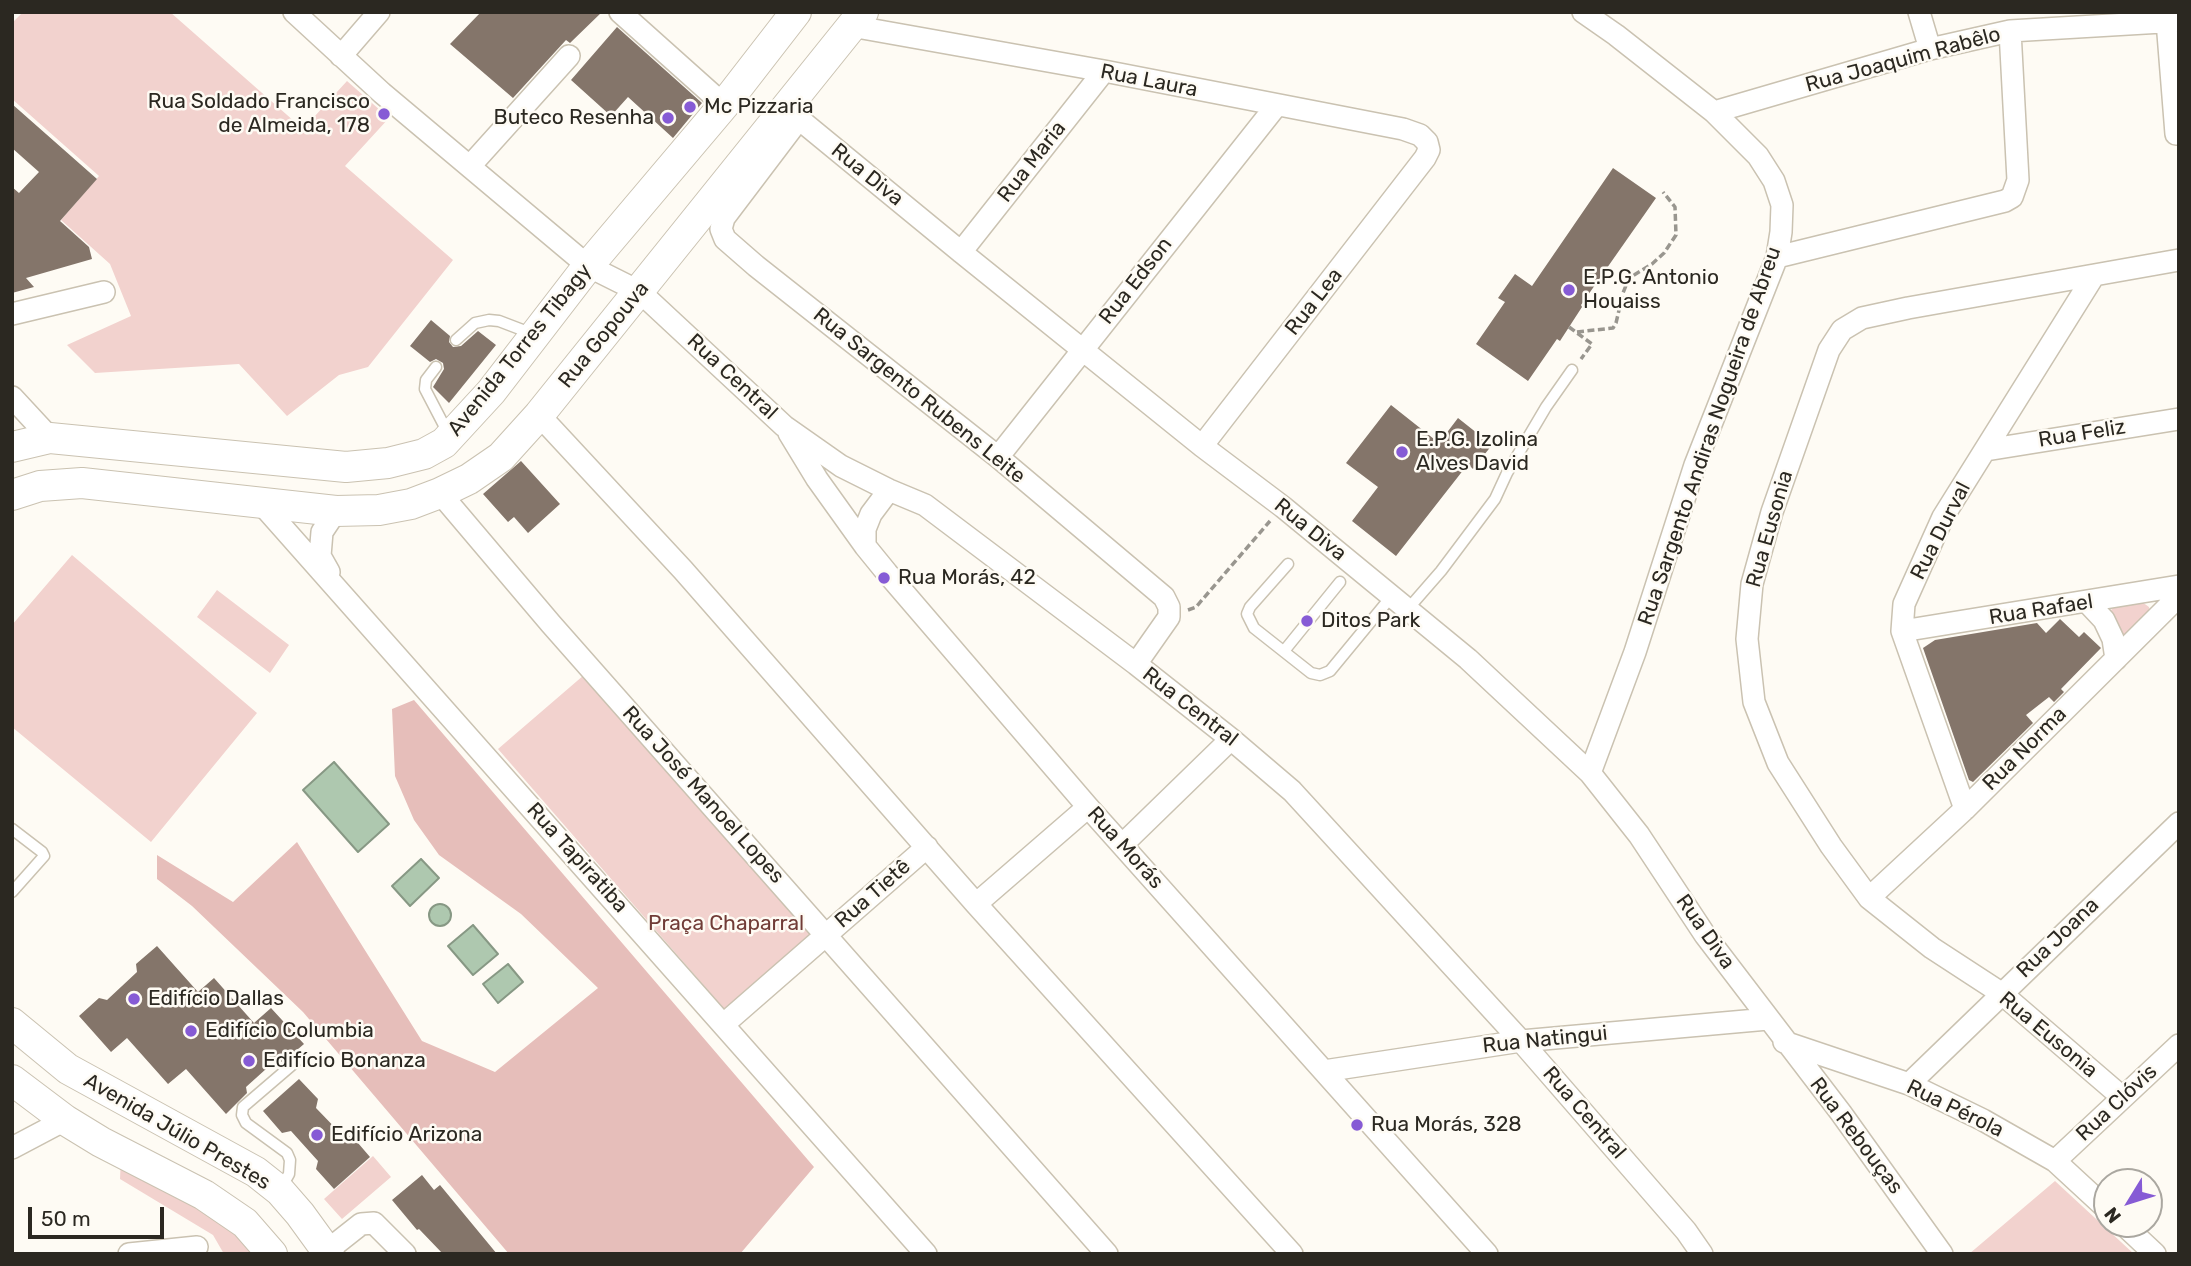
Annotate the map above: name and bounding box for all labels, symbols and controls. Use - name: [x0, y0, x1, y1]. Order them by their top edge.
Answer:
- street label: Rua Joaquim Rabêlo: [1803, 22, 2003, 98]
- street label: Rua Laura: [1098, 59, 1200, 103]
- place label: Rua Soldado Francisco de Almeida, 178: [148, 89, 370, 139]
- place label: Mc Pizzaria: [704, 94, 814, 120]
- marker: Mc Pizzaria: [682, 99, 698, 115]
- place label: Buteco Resenha: [494, 105, 654, 131]
- marker: Rua Soldado Francisco de Almeida, 178: [376, 106, 392, 122]
- marker: Buteco Resenha: [660, 110, 676, 126]
- street label: Rua Maria: [993, 116, 1071, 208]
- street label: Rua Diva: [826, 138, 908, 212]
- street label: Rua Edson: [1094, 232, 1178, 330]
- street label: Rua Sargento Andiras Nogueira de Abreu: [1633, 243, 1787, 629]
- street label: Avenida Torres Tibagy: [443, 259, 597, 441]
- street label: Rua Lea: [1280, 263, 1348, 341]
- place label: E.P.G. Antonio Houaiss: [1583, 265, 1719, 315]
- street label: Rua Gopouva: [553, 277, 655, 393]
- marker: E.P.G. Antonio Houaiss: [1561, 282, 1577, 298]
- street label: Rua Sargento Rubens Leite: [808, 303, 1030, 489]
- street label: Rua Central: [682, 329, 782, 425]
- street label: Rua Feliz: [2037, 415, 2127, 453]
- place label: E.P.G. Izolina Alves David: [1416, 427, 1538, 477]
- marker: E.P.G. Izolina Alves David: [1394, 444, 1410, 460]
- street label: Rua Eusonia: [1741, 468, 1799, 590]
- street label: Rua Durval: [1906, 478, 1976, 584]
- street label: Rua Diva: [1269, 493, 1351, 567]
- place label: Rua Morás, 42: [898, 565, 1036, 591]
- marker: Rua Morás, 42: [876, 570, 892, 586]
- street label: Rua Rafael: [1987, 589, 2095, 631]
- place label: Ditos Park: [1321, 608, 1420, 634]
- marker: Ditos Park: [1299, 613, 1315, 629]
- street label: Rua Central: [1137, 662, 1243, 752]
- street label: Rua José Manoel Lopes: [617, 701, 789, 889]
- street label: Rua Norma: [1978, 702, 2072, 796]
- street label: Rua Tapiratiba: [521, 798, 633, 918]
- street label: Rua Morás: [1082, 802, 1168, 894]
- street label: Rua Tietê: [830, 854, 916, 934]
- street label: Rua Diva: [1670, 890, 1740, 974]
- street label: Rua Joana: [2012, 893, 2104, 983]
- park label: Praça Chaparral: [648, 911, 804, 937]
- place label: Edifício Dallas: [148, 986, 284, 1012]
- street label: Rua Eusonia: [1994, 987, 2102, 1083]
- marker: Edifício Dallas: [126, 991, 142, 1007]
- place label: Edifício Columbia: [205, 1018, 374, 1044]
- street label: Rua Natingui: [1481, 1021, 1609, 1059]
- marker: Edifício Columbia: [183, 1023, 199, 1039]
- place label: Edifício Bonanza: [263, 1048, 426, 1074]
- marker: Edifício Bonanza: [241, 1053, 257, 1069]
- street label: Rua Clóvis: [2071, 1059, 2163, 1147]
- street label: Rua Central: [1537, 1062, 1631, 1164]
- street label: Avenida Júlio Prestes: [79, 1068, 275, 1196]
- street label: Rua Rebouças: [1804, 1073, 1908, 1199]
- street label: Rua Pérola: [1902, 1075, 2008, 1143]
- place label: Rua Morás, 328: [1371, 1112, 1522, 1138]
- marker: Rua Morás, 328: [1349, 1117, 1365, 1133]
- place label: Edifício Arizona: [331, 1122, 482, 1148]
- marker: Edifício Arizona: [309, 1127, 325, 1143]
- north arrow: [2093, 1168, 2163, 1238]
- scale bar: [32, 1192, 168, 1236]
- text: N: [2099, 1203, 2126, 1227]
- text: 50 m: [41, 1206, 91, 1231]

